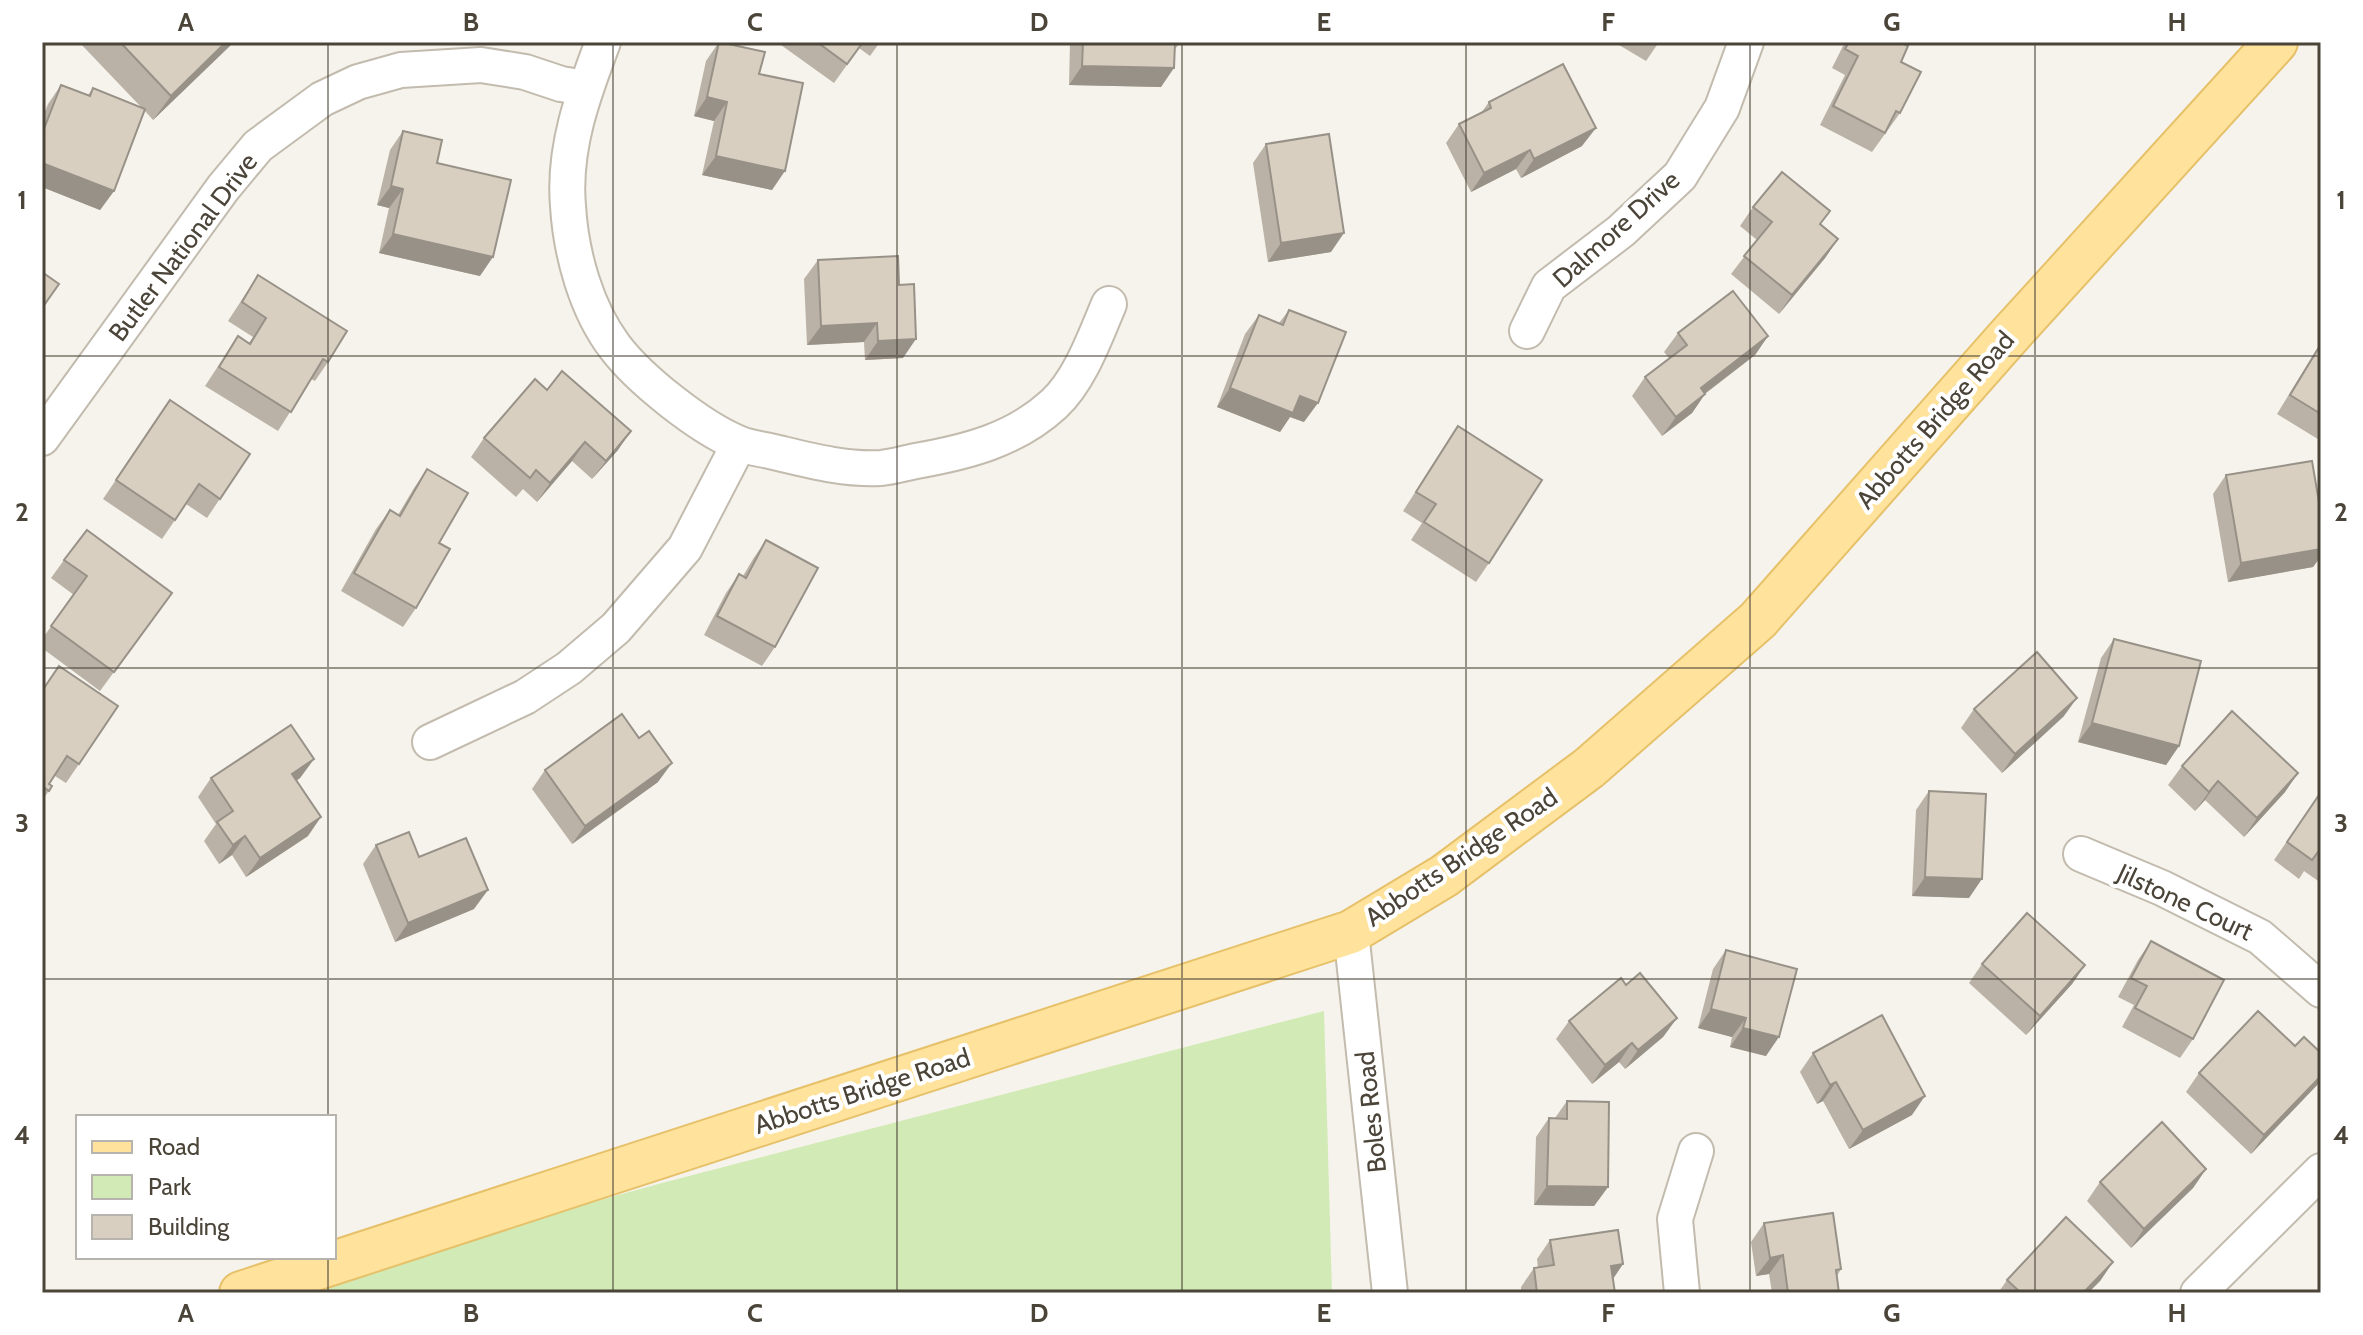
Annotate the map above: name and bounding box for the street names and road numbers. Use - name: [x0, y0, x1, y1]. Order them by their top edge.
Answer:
- street label: Butler National Drive: [102, 147, 264, 347]
- street label: Dalmore Drive: [1546, 164, 1686, 294]
- street label: Abbotts Bridge Road: [1849, 325, 2021, 515]
- street label: Abbotts Bridge Road: [1359, 781, 1563, 933]
- street label: Jilstone Court: [2111, 856, 2258, 947]
- street label: Abbotts Bridge Road: [750, 1041, 974, 1141]
- street label: Boles Road: [1349, 1050, 1393, 1174]

